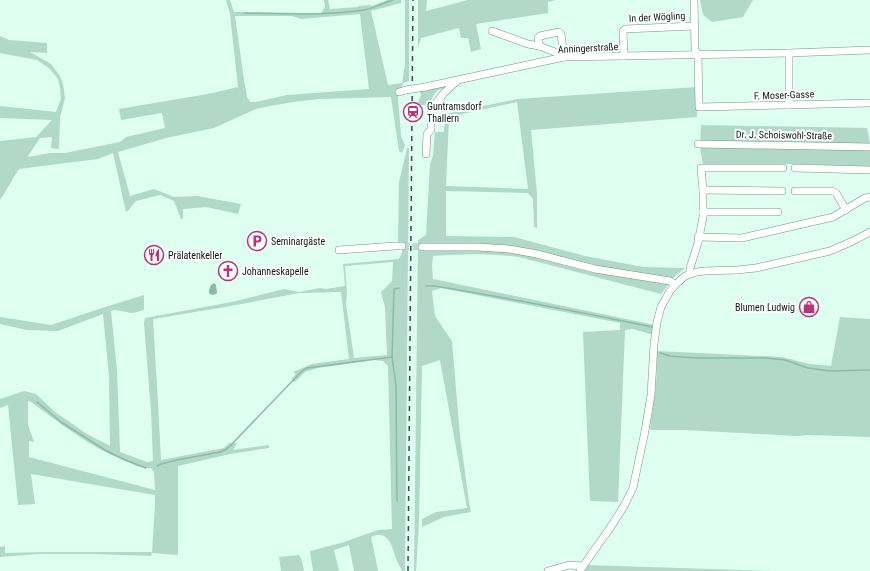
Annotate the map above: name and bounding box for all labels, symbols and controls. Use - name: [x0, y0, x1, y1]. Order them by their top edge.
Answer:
- street label: In der Wögling: [629, 10, 686, 24]
- street label: Anningerstraße: [558, 41, 619, 55]
- street label: F. Moser-Gasse: [754, 88, 815, 102]
- station icon: Guntramsdorf Thallern: [402, 101, 424, 123]
- place label: Guntramsdorf Thallern: [427, 101, 482, 124]
- street label: Dr. J. Schoiswohl-Straße: [736, 129, 832, 141]
- parking icon: Seminargäste: [246, 230, 268, 252]
- place label: Seminargäste: [271, 236, 326, 247]
- restaurant icon: Prälatenkeller: [143, 244, 165, 266]
- place label: Prälatenkeller: [168, 250, 222, 261]
- church icon: Johanneskapelle: [217, 260, 239, 282]
- place label: Johanneskapelle: [242, 266, 309, 277]
- shop icon: Blumen Ludwig: [798, 296, 820, 318]
- place label: Blumen Ludwig: [735, 302, 795, 313]

